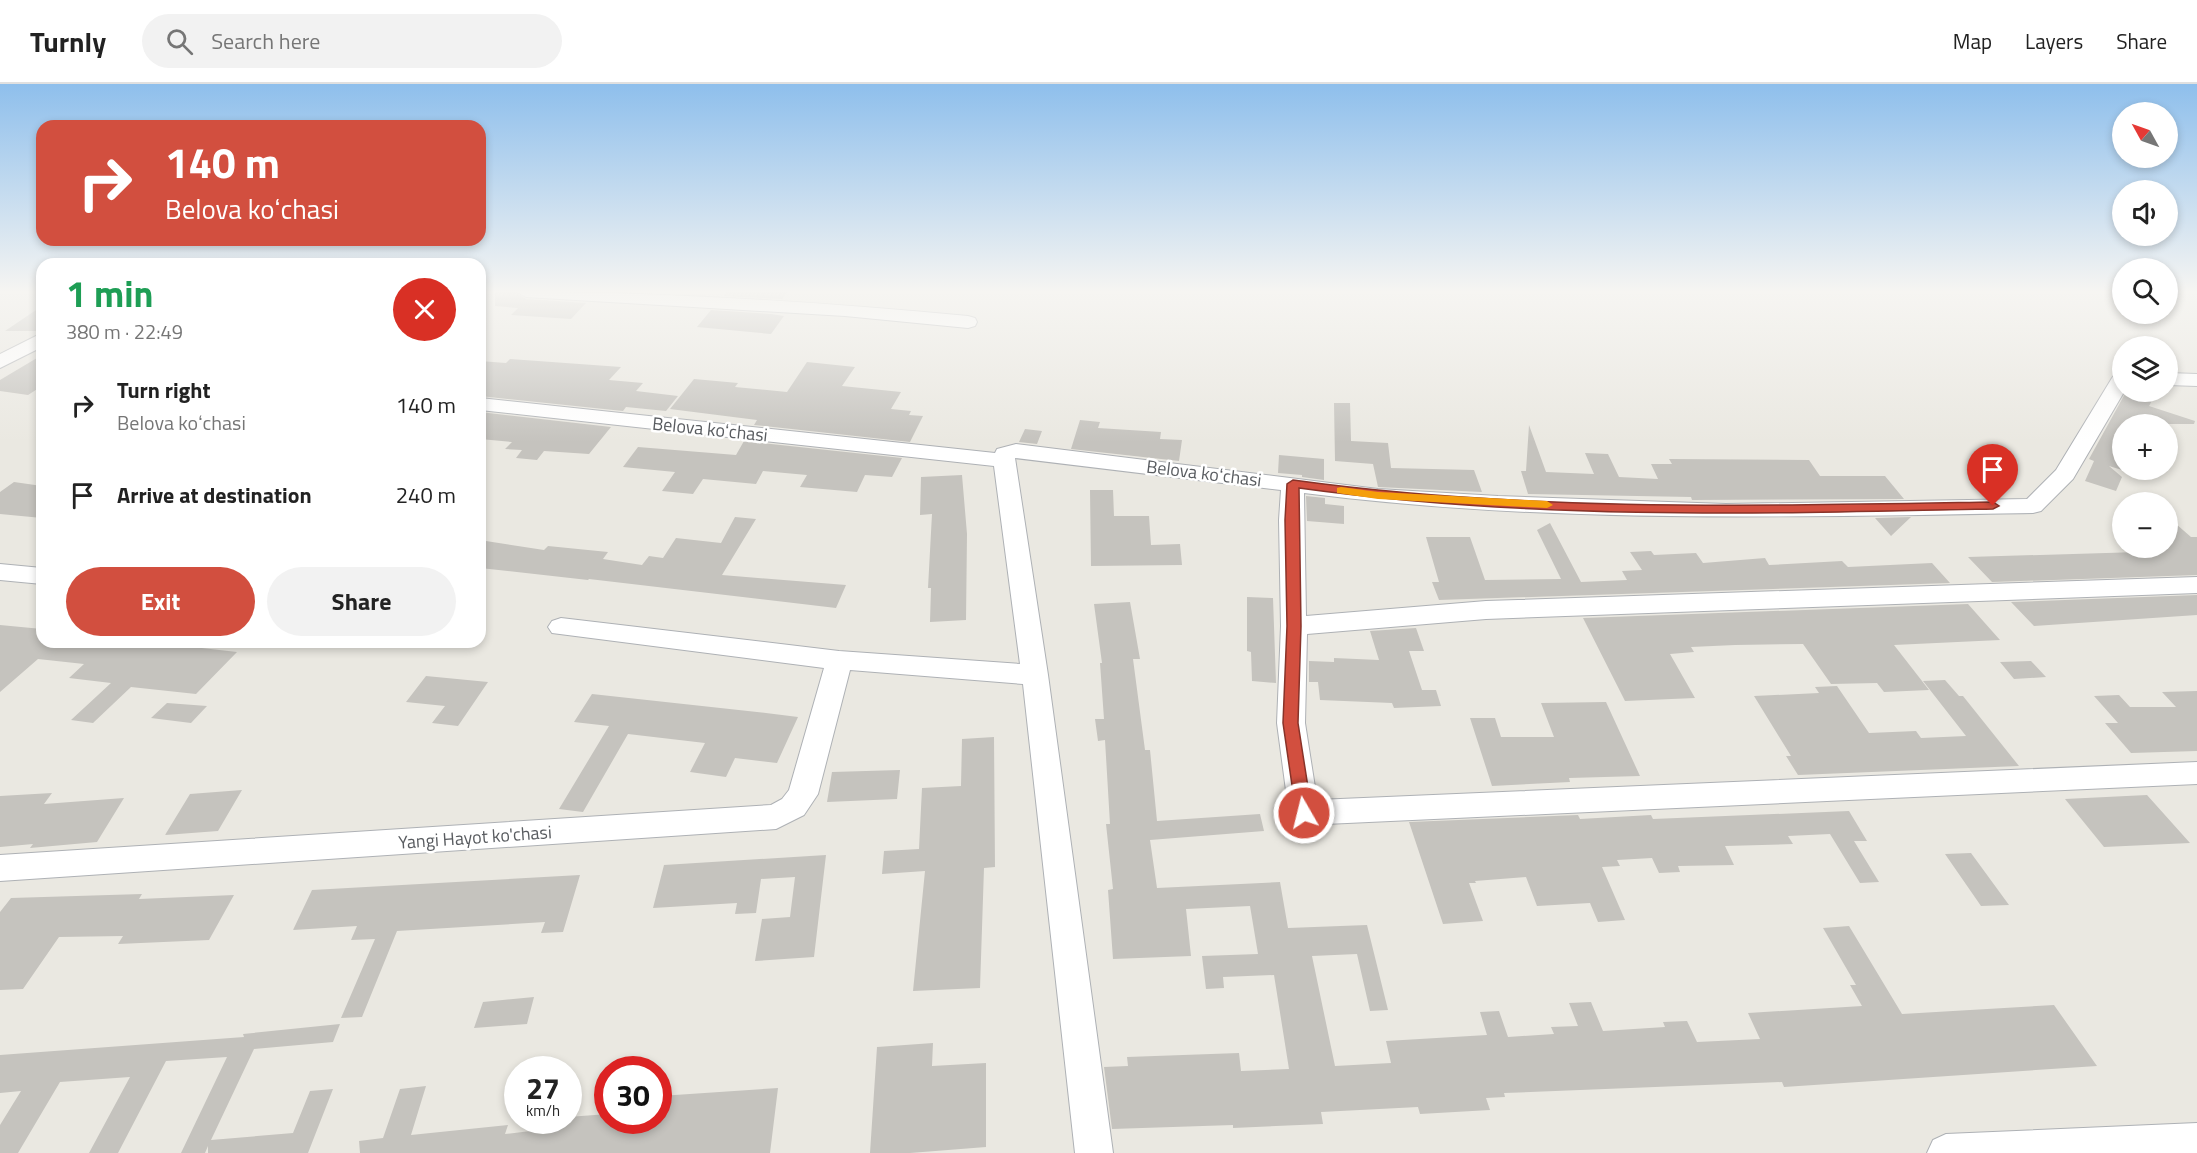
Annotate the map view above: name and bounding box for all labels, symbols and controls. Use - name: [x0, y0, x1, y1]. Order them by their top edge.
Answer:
- search box: [142, 14, 562, 68]
- text: Turnly: [30, 20, 106, 63]
- text: Search here: [211, 24, 320, 58]
- icon: search: [163, 25, 196, 58]
- text: Map: [1953, 25, 1992, 57]
- text: Layers: [2025, 25, 2083, 57]
- text: Share: [2116, 25, 2167, 57]
- north arrow: [2112, 102, 2178, 168]
- map controls: [2112, 102, 2178, 558]
- text: 140 m: [165, 130, 280, 194]
- icon: right: [66, 144, 144, 222]
- button: sound: [2112, 180, 2178, 246]
- text: Belova koʻchasi: [165, 188, 339, 229]
- button: search: [2112, 258, 2178, 324]
- text: 1 min: [66, 266, 153, 321]
- button: close: [393, 278, 456, 341]
- text: 380 m · 22:49: [66, 316, 183, 347]
- button: layers: [2112, 336, 2178, 402]
- text: Turn right: [117, 373, 211, 407]
- text: 140 m: [396, 388, 456, 422]
- icon: right: [66, 389, 99, 422]
- text: Belova koʻchasi: [117, 407, 246, 438]
- street label: Belova koʻchasi: [651, 410, 769, 448]
- button: +: [2112, 414, 2178, 480]
- pin: [1967, 444, 2018, 506]
- street label: Belova koʻchasi: [1145, 453, 1263, 493]
- icon: arrive: [1976, 453, 2009, 486]
- text: Arrive at destination: [117, 478, 312, 512]
- text: 240 m: [396, 478, 456, 512]
- icon: arrive: [66, 479, 99, 512]
- button: −: [2112, 492, 2178, 558]
- button: Exit: [66, 567, 255, 636]
- button: Share: [267, 567, 456, 636]
- position arrow: [1272, 781, 1336, 845]
- street label: Yangi Hayot ko'chasi: [397, 818, 553, 856]
- speed limit sign: 30: [594, 1056, 672, 1134]
- text: 27: [526, 1065, 560, 1111]
- text: km/h: [526, 1099, 560, 1122]

